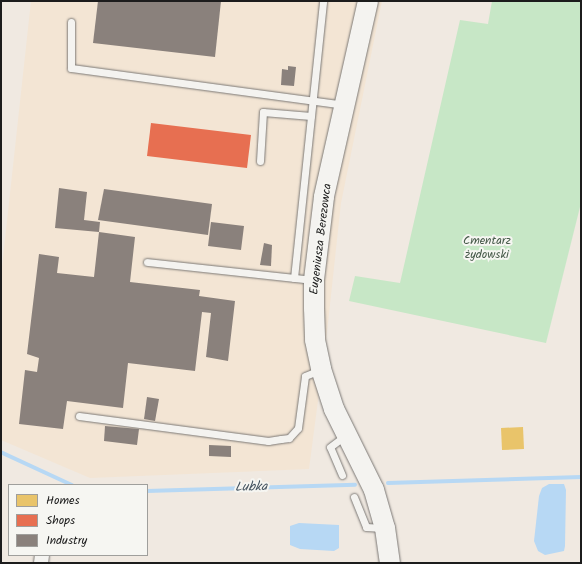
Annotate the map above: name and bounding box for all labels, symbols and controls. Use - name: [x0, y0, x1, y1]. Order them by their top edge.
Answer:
- street label: Eugeniusza Berezowca: [307, 183, 335, 295]
- park label: Cmentarz żydowski: [463, 234, 511, 262]
- water label: Lubka: [235, 480, 267, 496]
- legend: [8, 484, 148, 556]
- text: Homes: [46, 491, 80, 510]
- text: Shops: [46, 511, 75, 530]
- text: Industry: [46, 531, 87, 550]

